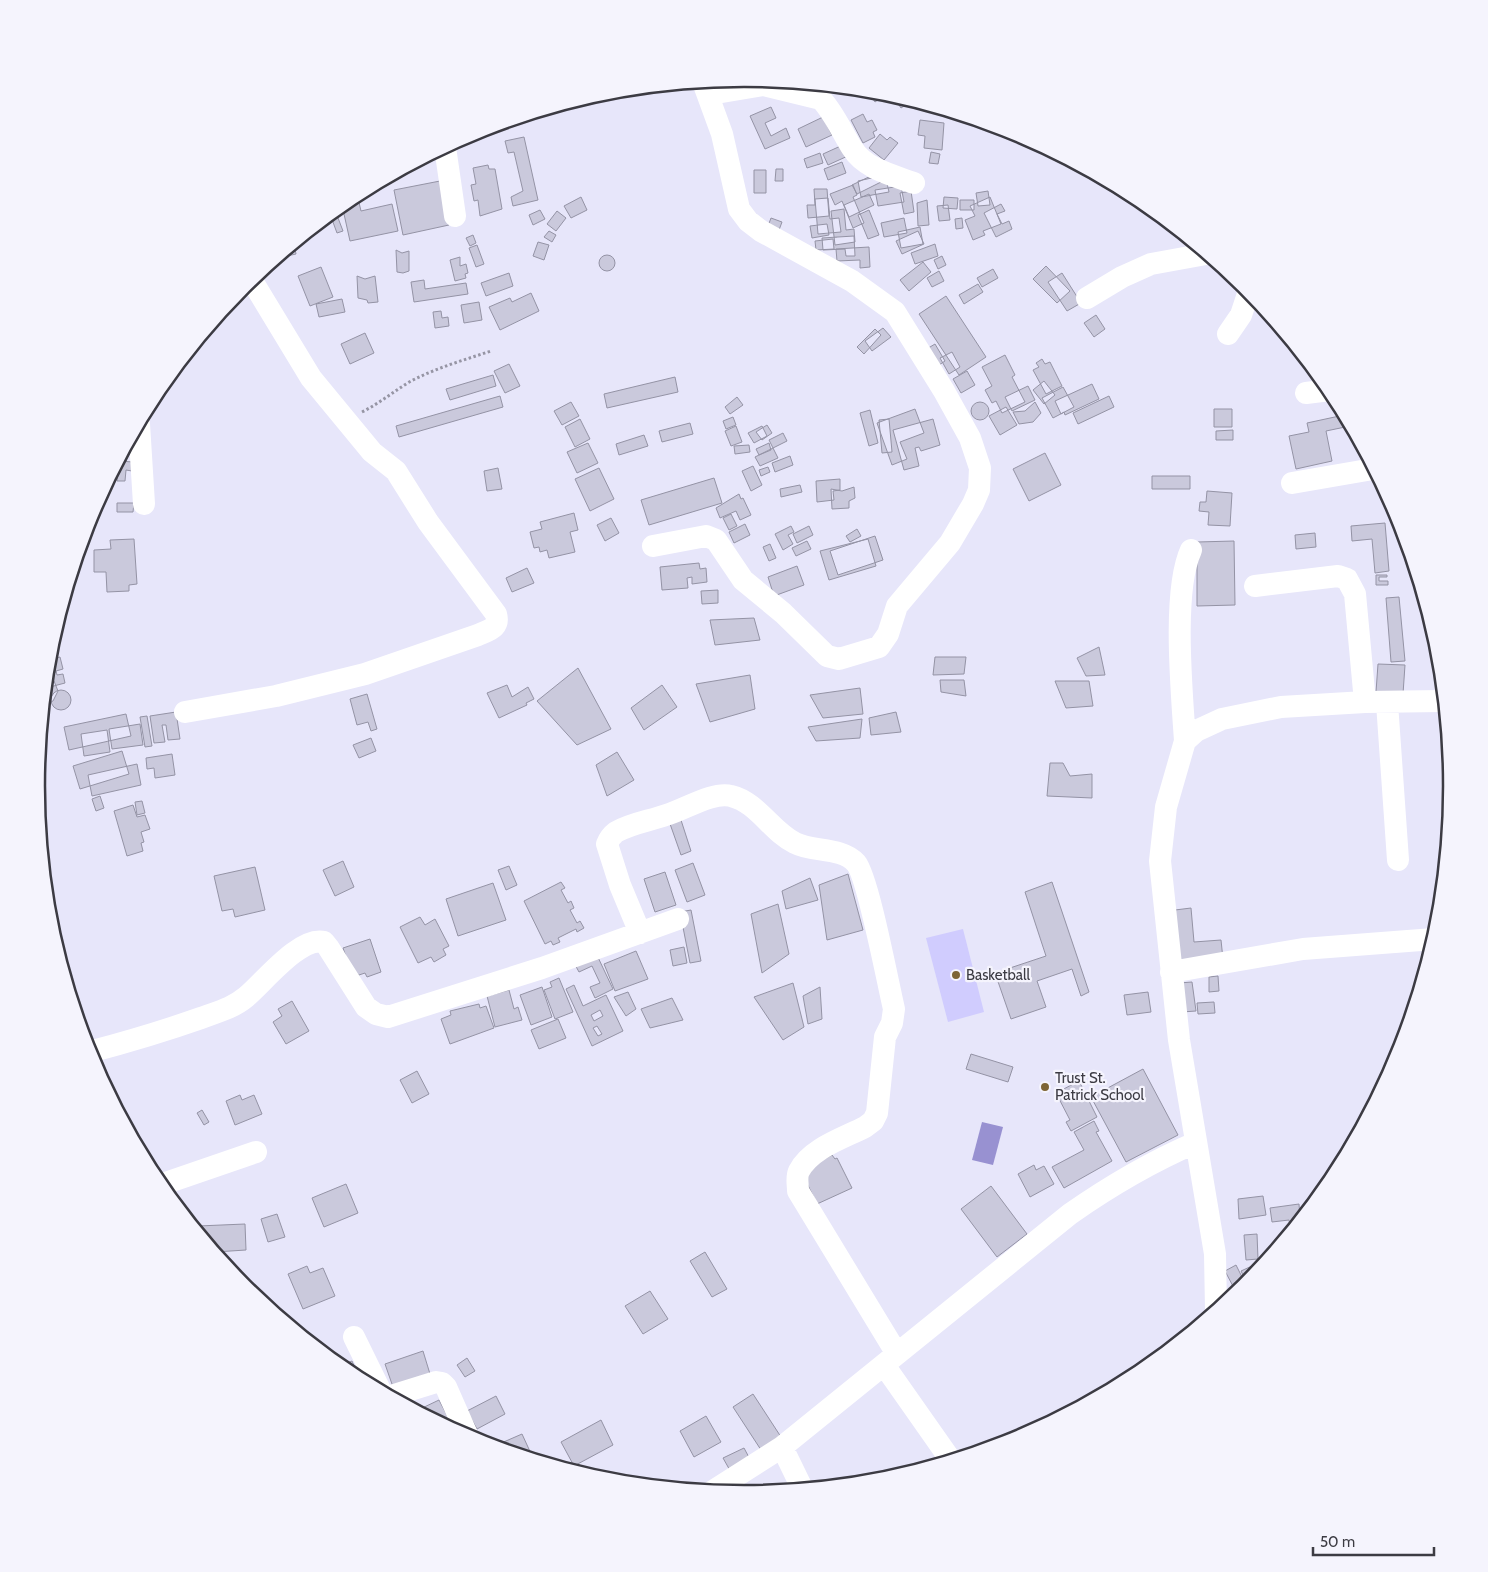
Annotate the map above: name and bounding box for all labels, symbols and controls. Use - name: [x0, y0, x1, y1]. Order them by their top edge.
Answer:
- place label: Basketball: [966, 966, 1031, 984]
- marker: Basketball: [950, 969, 962, 981]
- place label: Trust St. Patrick School: [1055, 1069, 1144, 1104]
- marker: Trust St. Patrick School: [1039, 1081, 1051, 1093]
- scale bar: [1313, 1524, 1434, 1556]
- text: 50 m: [1320, 1533, 1355, 1551]

